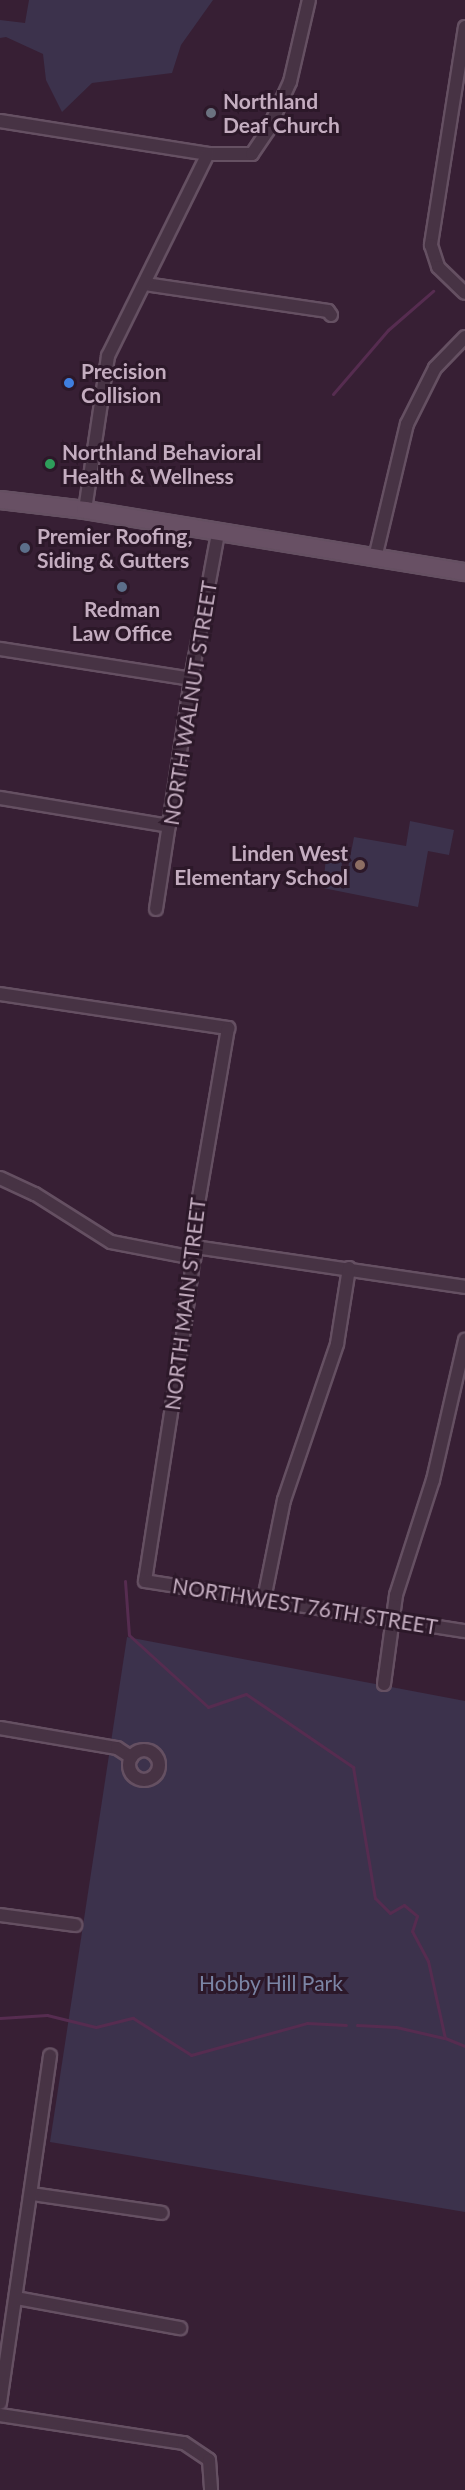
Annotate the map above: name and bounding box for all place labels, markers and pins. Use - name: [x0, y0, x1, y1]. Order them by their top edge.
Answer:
- place label: Northland Deaf Church: [223, 88, 340, 138]
- marker: Northland Deaf Church: [204, 106, 218, 120]
- place label: Precision Collision: [81, 358, 167, 408]
- marker: Precision Collision: [62, 376, 76, 390]
- place label: Northland Behavioral Health & Wellness: [62, 439, 261, 489]
- marker: Northland Behavioral Health & Wellness: [43, 457, 57, 471]
- place label: Premier Roofing, Siding & Gutters: [37, 523, 193, 573]
- marker: Premier Roofing, Siding & Gutters: [18, 541, 32, 555]
- marker: Redman Law Office: [115, 580, 129, 594]
- place label: Redman Law Office: [72, 596, 172, 646]
- place label: Linden West Elementary School: [174, 840, 348, 890]
- marker: Linden West Elementary School: [353, 858, 367, 872]

